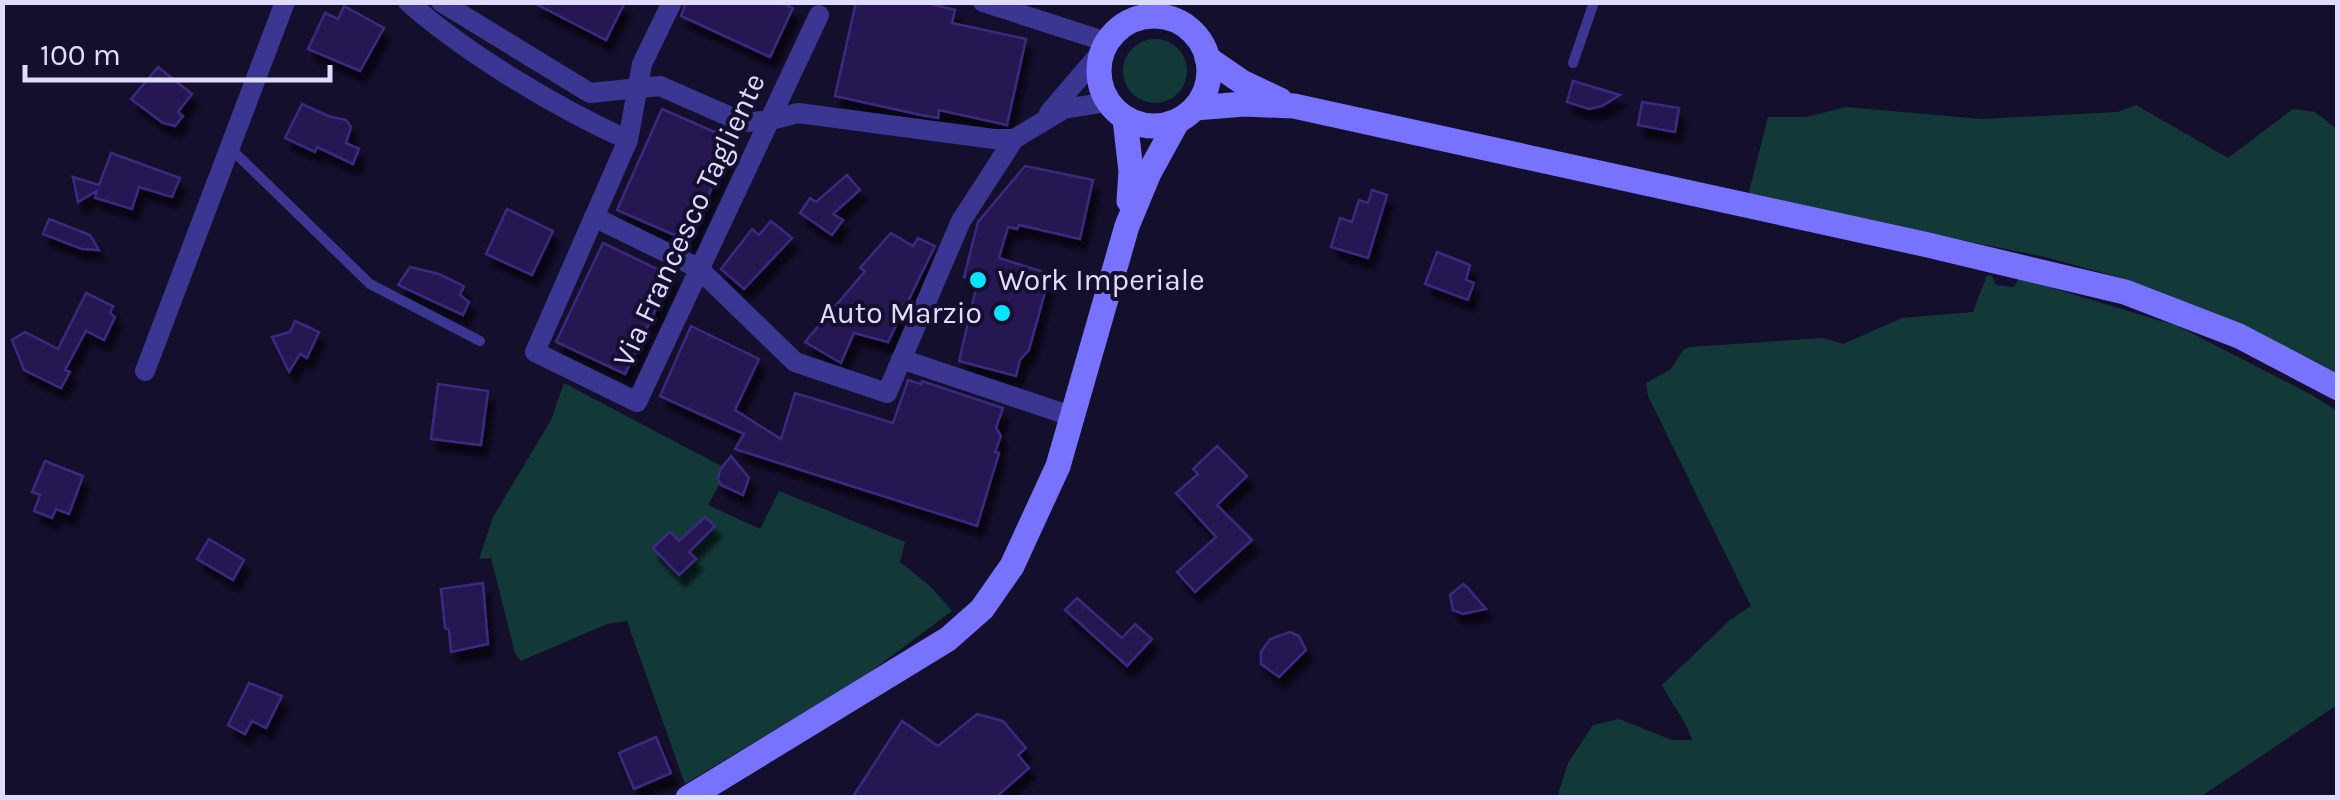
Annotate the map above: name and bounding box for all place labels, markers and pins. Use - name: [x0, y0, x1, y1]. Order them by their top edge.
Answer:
- place label: Work Imperiale: [998, 262, 1205, 298]
- marker: Work Imperiale: [967, 269, 989, 291]
- place label: Auto Marzio: [819, 295, 982, 331]
- marker: Auto Marzio: [991, 302, 1013, 324]

